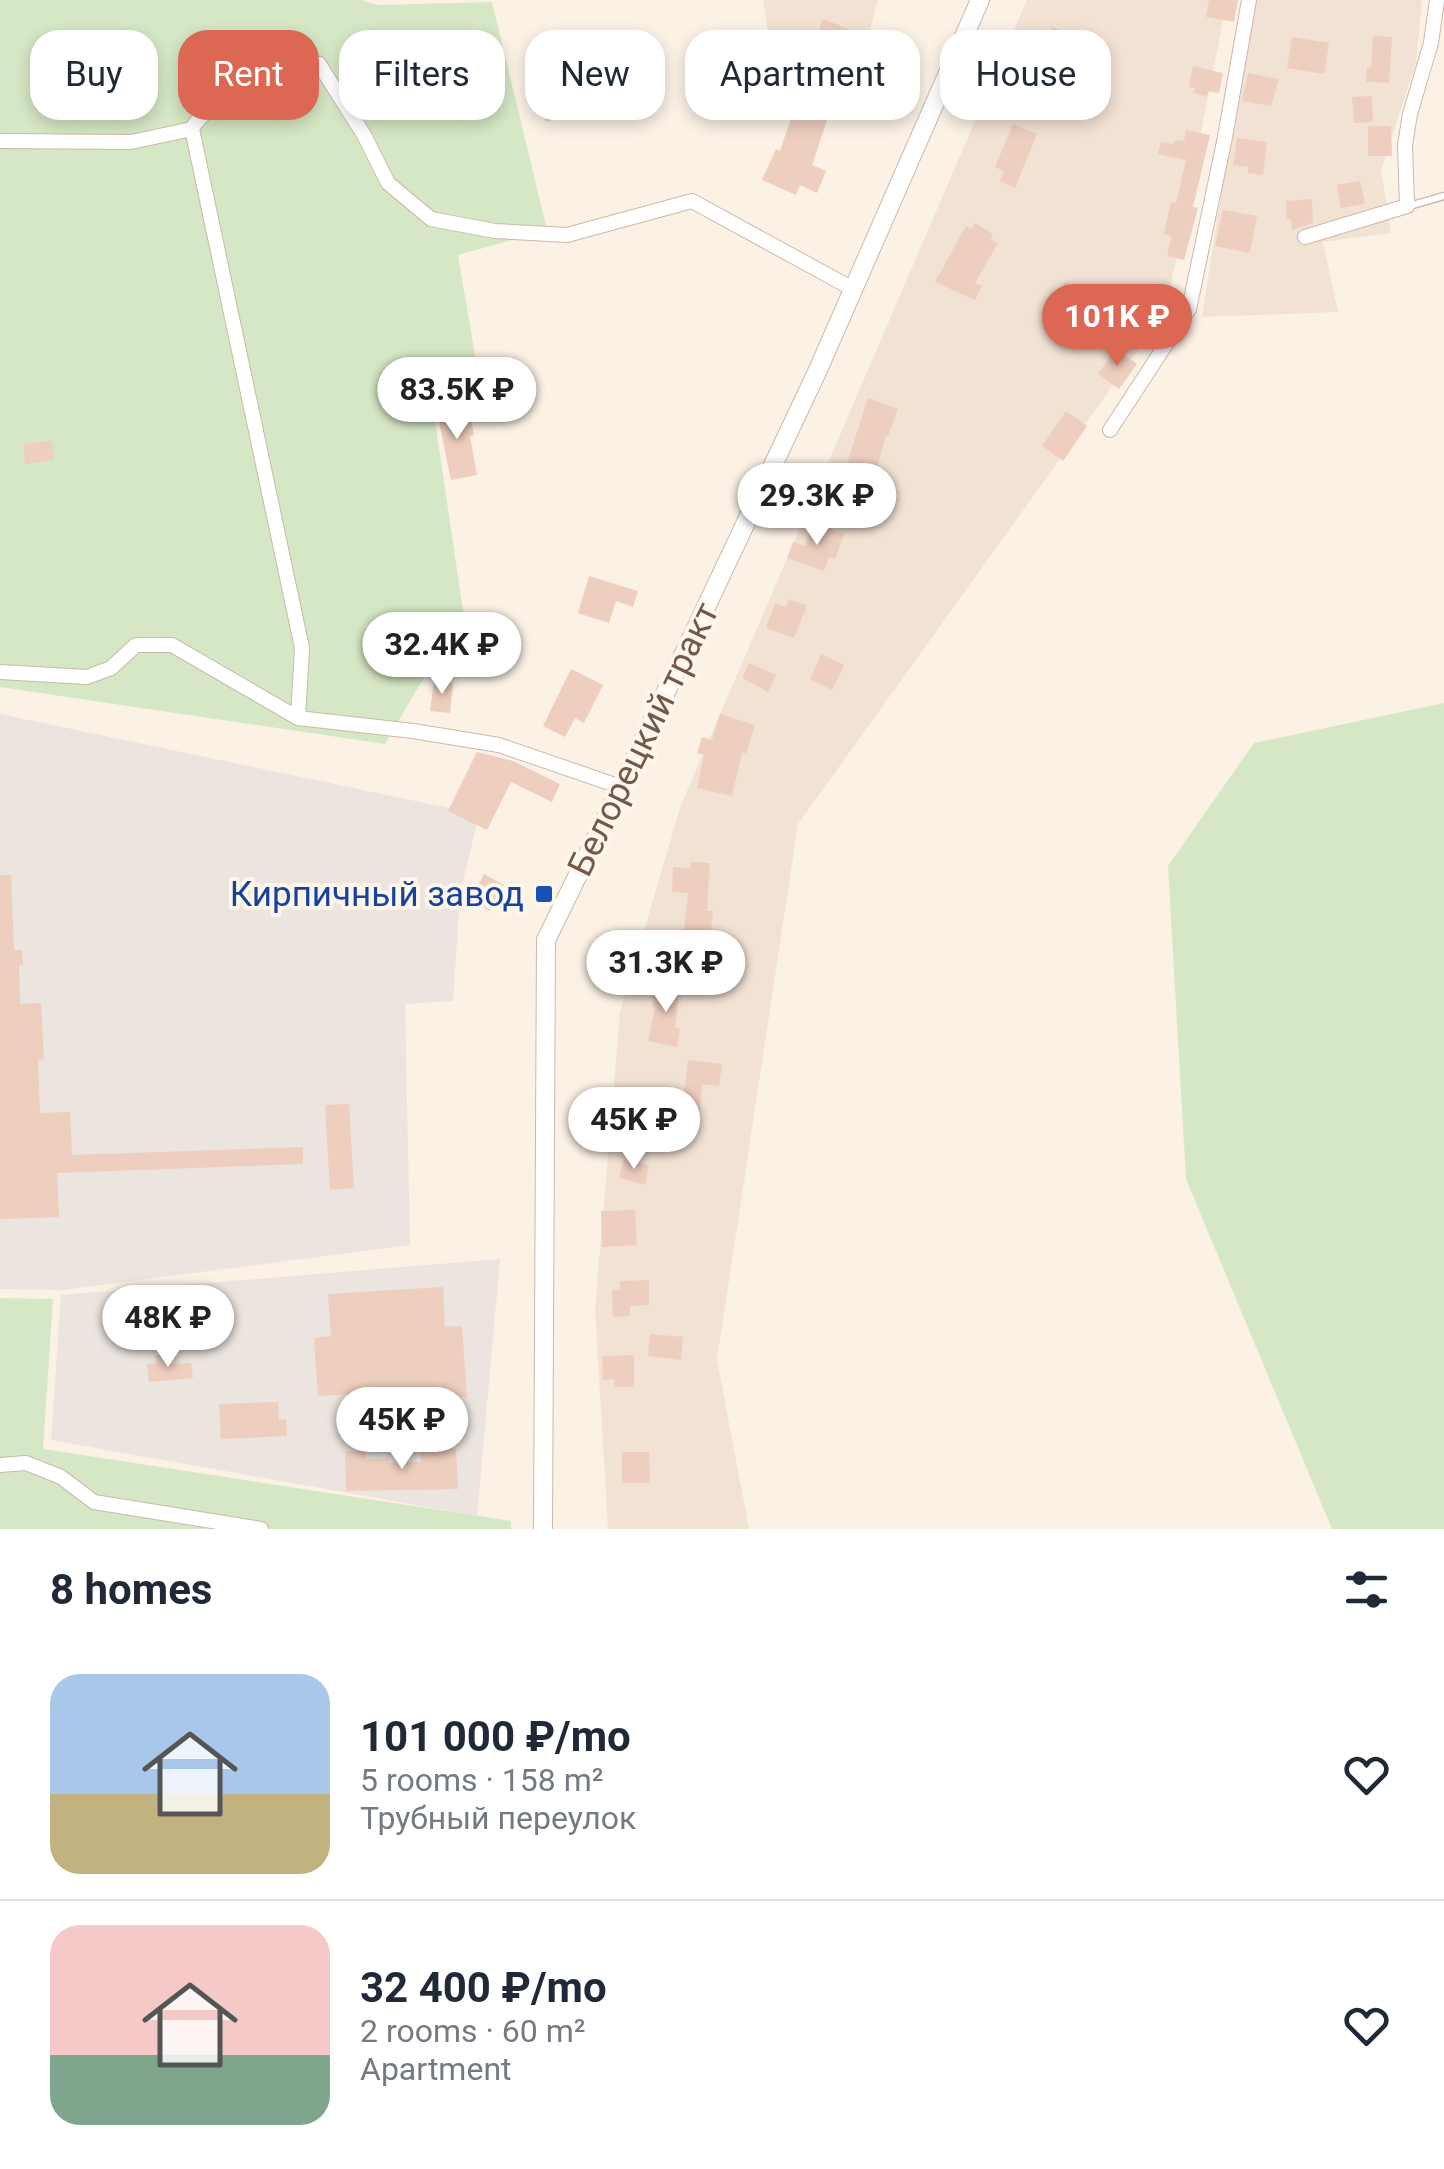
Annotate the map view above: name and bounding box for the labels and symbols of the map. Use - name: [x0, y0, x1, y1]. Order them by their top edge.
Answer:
- pin: 101K ₽: [1036, 284, 1198, 369]
- pin: 83.5K ₽: [365, 357, 549, 442]
- pin: 29.3K ₽: [725, 463, 909, 548]
- street label: Белорецкий тракт: [559, 596, 727, 883]
- pin: 32.4K ₽: [350, 612, 534, 697]
- place label: Кирпичный завод: [230, 874, 524, 915]
- marker: Кирпичный завод: [533, 883, 555, 905]
- pin: 31.3K ₽: [574, 930, 758, 1015]
- pin: 45K ₽: [564, 1087, 704, 1172]
- pin: 48K ₽: [98, 1285, 238, 1370]
- pin: 45K ₽: [332, 1387, 472, 1472]

